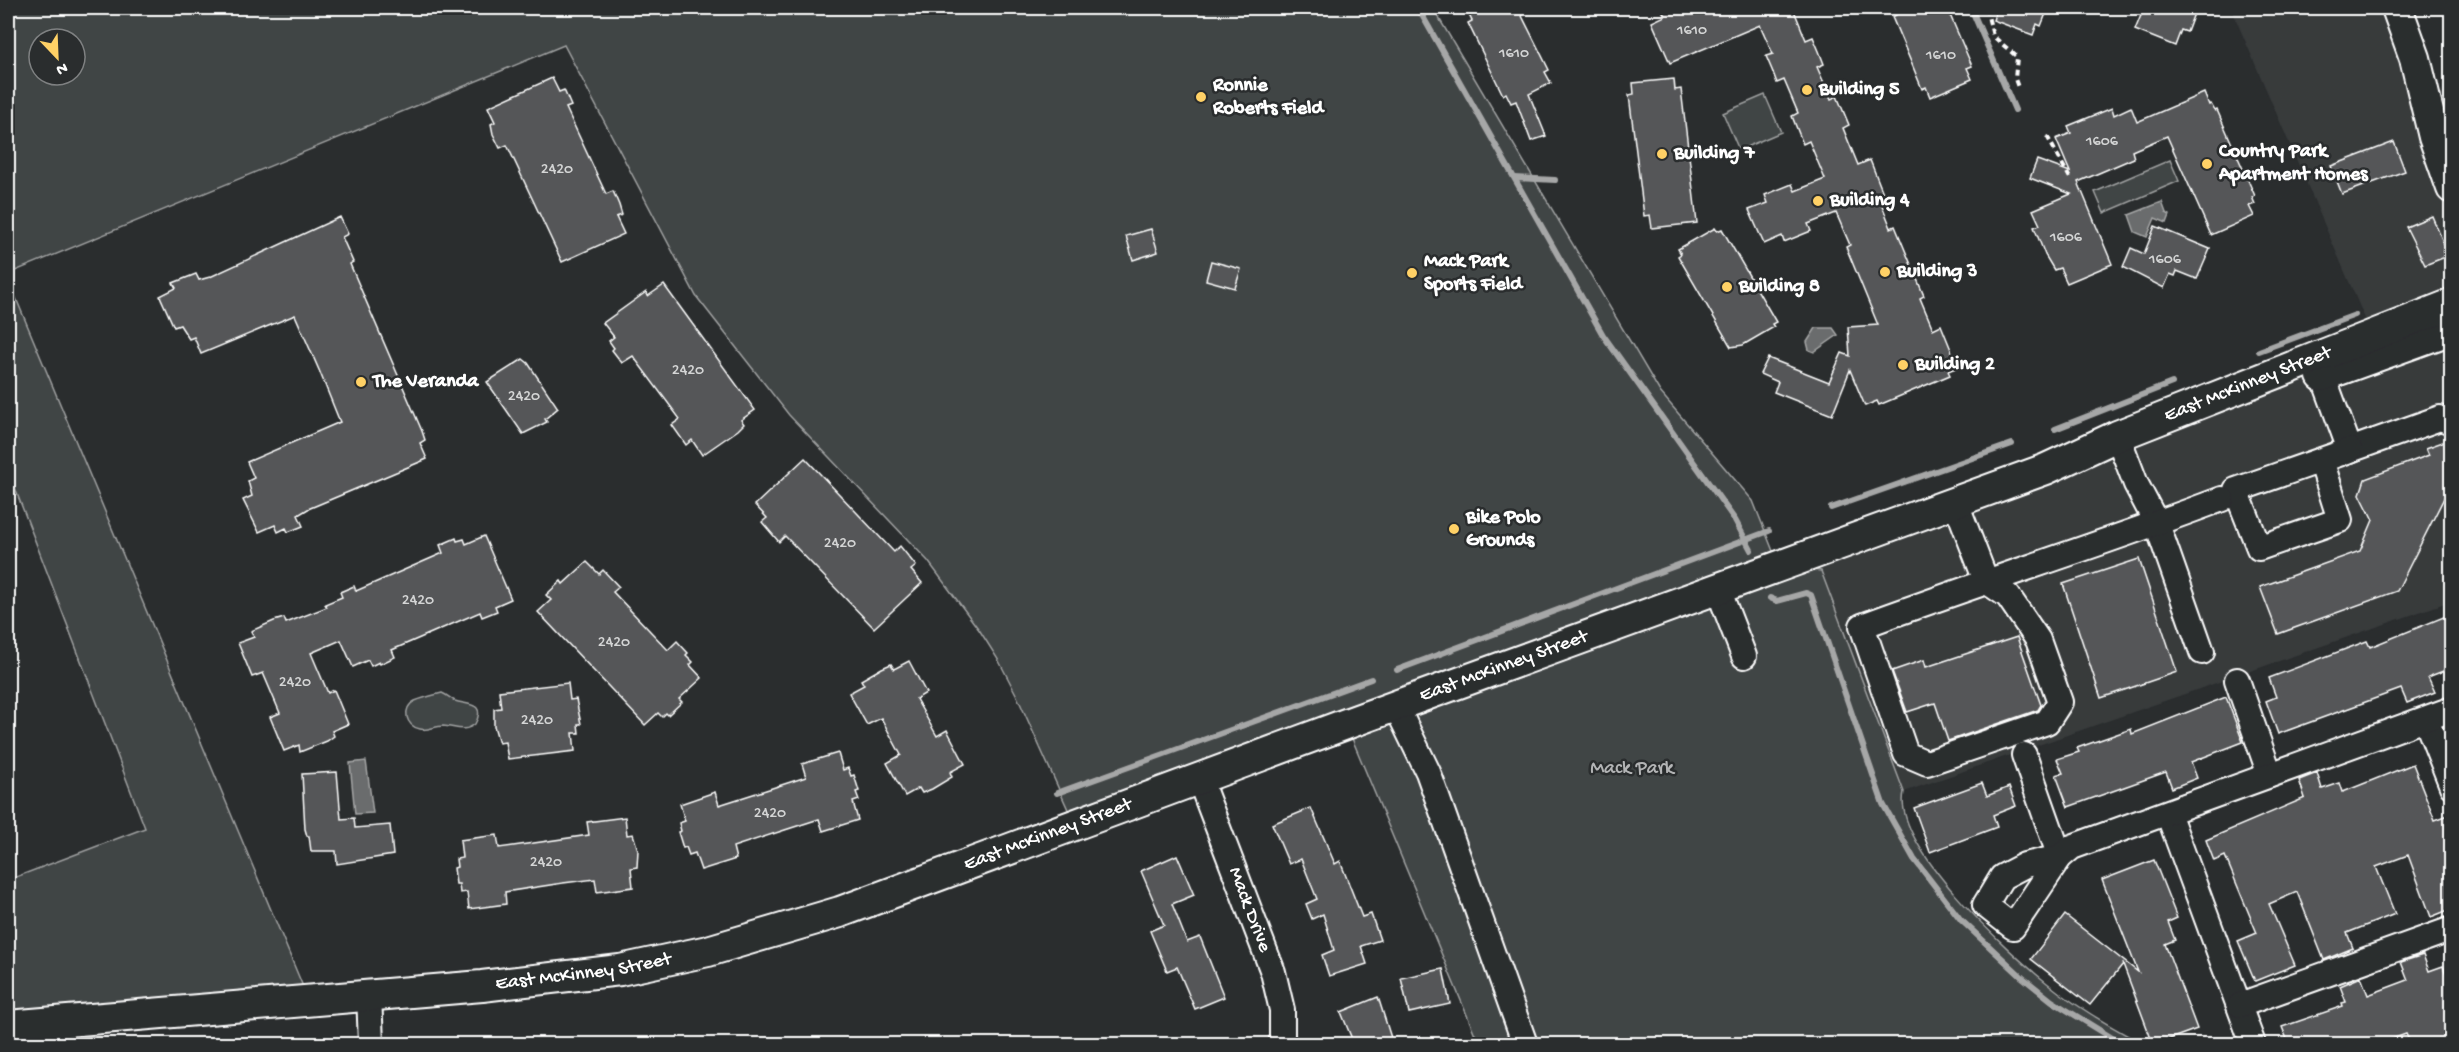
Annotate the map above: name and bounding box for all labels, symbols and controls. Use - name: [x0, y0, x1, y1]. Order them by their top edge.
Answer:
- house number: 1610: [1676, 22, 1707, 41]
- north arrow: [27, 27, 87, 87]
- house number: 1610: [1498, 45, 1529, 64]
- house number: 1610: [1925, 47, 1956, 66]
- text: N: [52, 57, 70, 79]
- place label: Ronnie Roberts Field: [1212, 75, 1325, 121]
- place label: Building 5: [1818, 79, 1900, 102]
- marker: Building 5: [1800, 83, 1814, 97]
- marker: Ronnie Roberts Field: [1194, 90, 1208, 104]
- house number: 1606: [2085, 133, 2119, 152]
- place label: Country Park Apartment Homes: [2218, 141, 2369, 187]
- place label: Building 7: [1673, 143, 1756, 166]
- marker: Building 7: [1655, 147, 1669, 161]
- marker: Country Park Apartment Homes: [2200, 157, 2214, 171]
- house number: 2420: [541, 161, 573, 180]
- place label: Building 4: [1829, 190, 1910, 213]
- marker: Building 4: [1811, 194, 1825, 208]
- house number: 1606: [2049, 229, 2083, 248]
- place label: Mack Park Sports Field: [1424, 251, 1524, 297]
- house number: 1606: [2148, 251, 2182, 270]
- place label: Building 3: [1896, 261, 1977, 284]
- marker: Building 3: [1878, 265, 1892, 279]
- marker: Mack Park Sports Field: [1405, 266, 1419, 280]
- place label: Building 8: [1738, 276, 1820, 299]
- marker: Building 8: [1720, 280, 1734, 294]
- street label: East McKinney Street: [2161, 341, 2336, 428]
- place label: Building 2: [1914, 354, 1995, 377]
- marker: Building 2: [1896, 358, 1910, 372]
- house number: 2420: [672, 362, 704, 381]
- place label: The Veranda: [371, 371, 479, 394]
- marker: The Veranda: [354, 375, 368, 389]
- house number: 2420: [508, 388, 540, 407]
- place label: Bike Polo Grounds: [1465, 507, 1541, 553]
- marker: Bike Polo Grounds: [1447, 522, 1461, 536]
- house number: 2420: [824, 535, 856, 554]
- house number: 2420: [402, 592, 434, 611]
- street label: East McKinney Street: [1417, 625, 1593, 708]
- house number: 2420: [598, 634, 630, 653]
- house number: 2420: [279, 674, 311, 693]
- house number: 2420: [521, 712, 553, 731]
- park label: Mack Park: [1590, 758, 1676, 781]
- street label: East McKinney Street: [961, 792, 1137, 876]
- house number: 2420: [754, 805, 786, 824]
- house number: 2420: [530, 854, 562, 873]
- street label: Mack Drive: [1223, 864, 1276, 956]
- street label: East McKinney Street: [494, 947, 675, 996]

